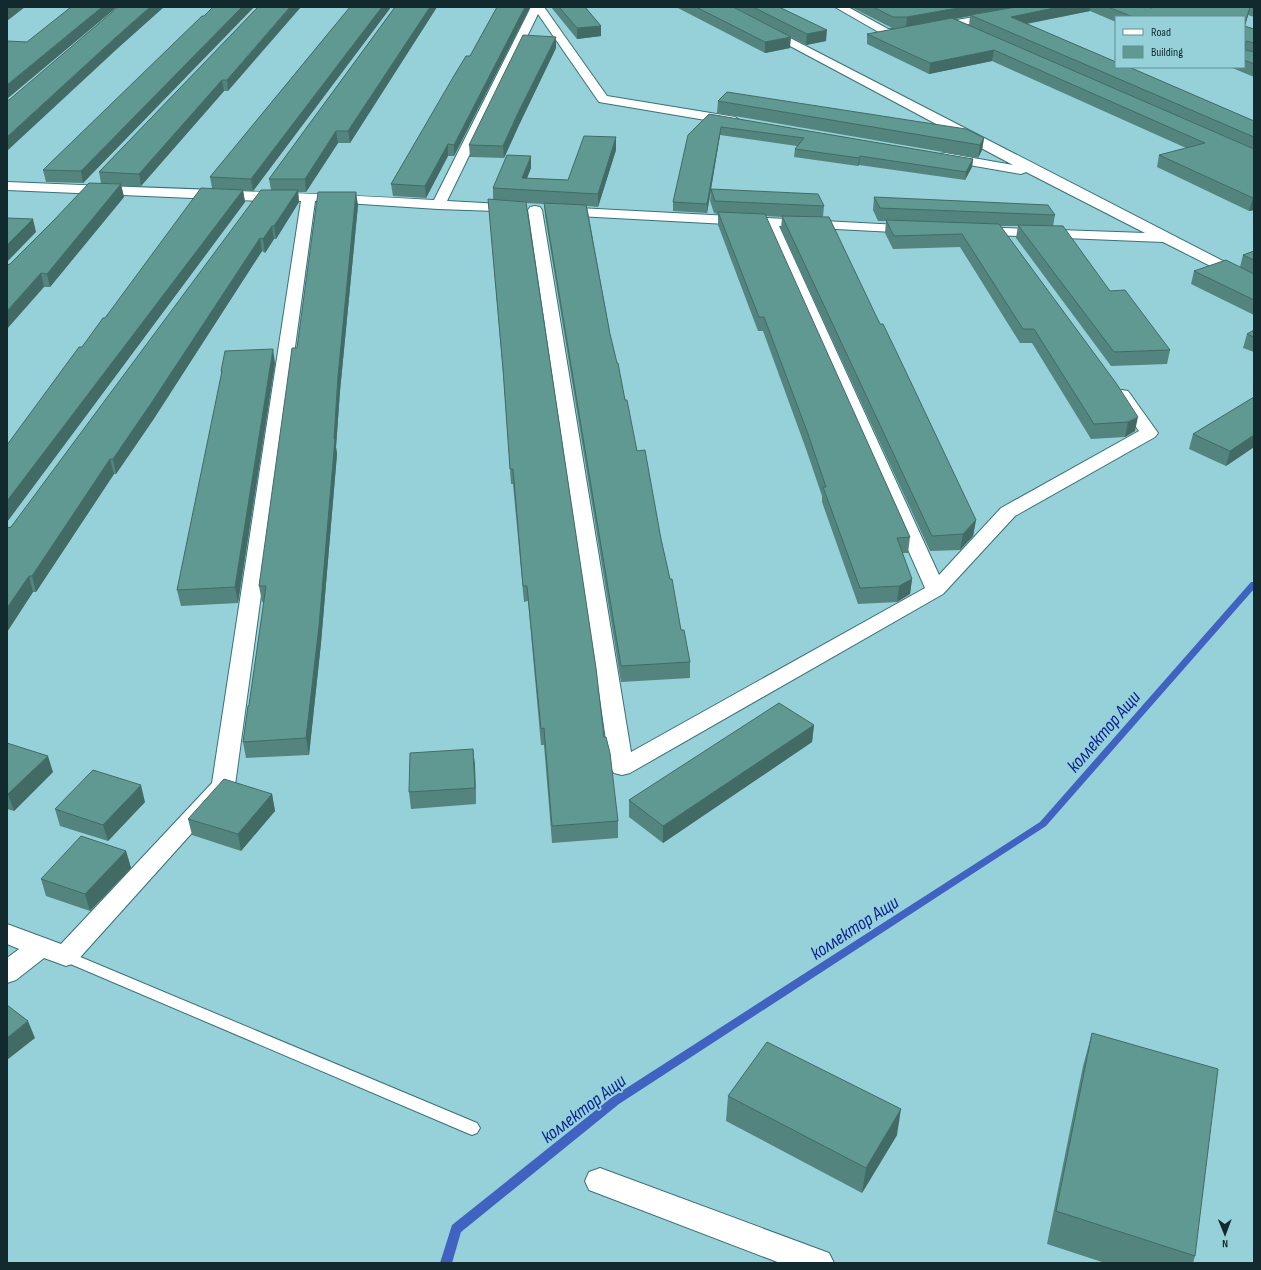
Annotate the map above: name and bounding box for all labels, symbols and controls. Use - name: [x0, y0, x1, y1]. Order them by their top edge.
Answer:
- legend: [1115, 16, 1245, 68]
- text: Road: [1151, 25, 1171, 40]
- text: Building: [1151, 45, 1183, 60]
- water label: коллектор Ащи: [1063, 686, 1146, 777]
- water label: коллектор Ащи: [806, 891, 903, 965]
- water label: коллектор Ащи: [537, 1070, 631, 1149]
- north arrow: [1205, 1214, 1245, 1254]
- text: N: [1222, 1237, 1228, 1250]

